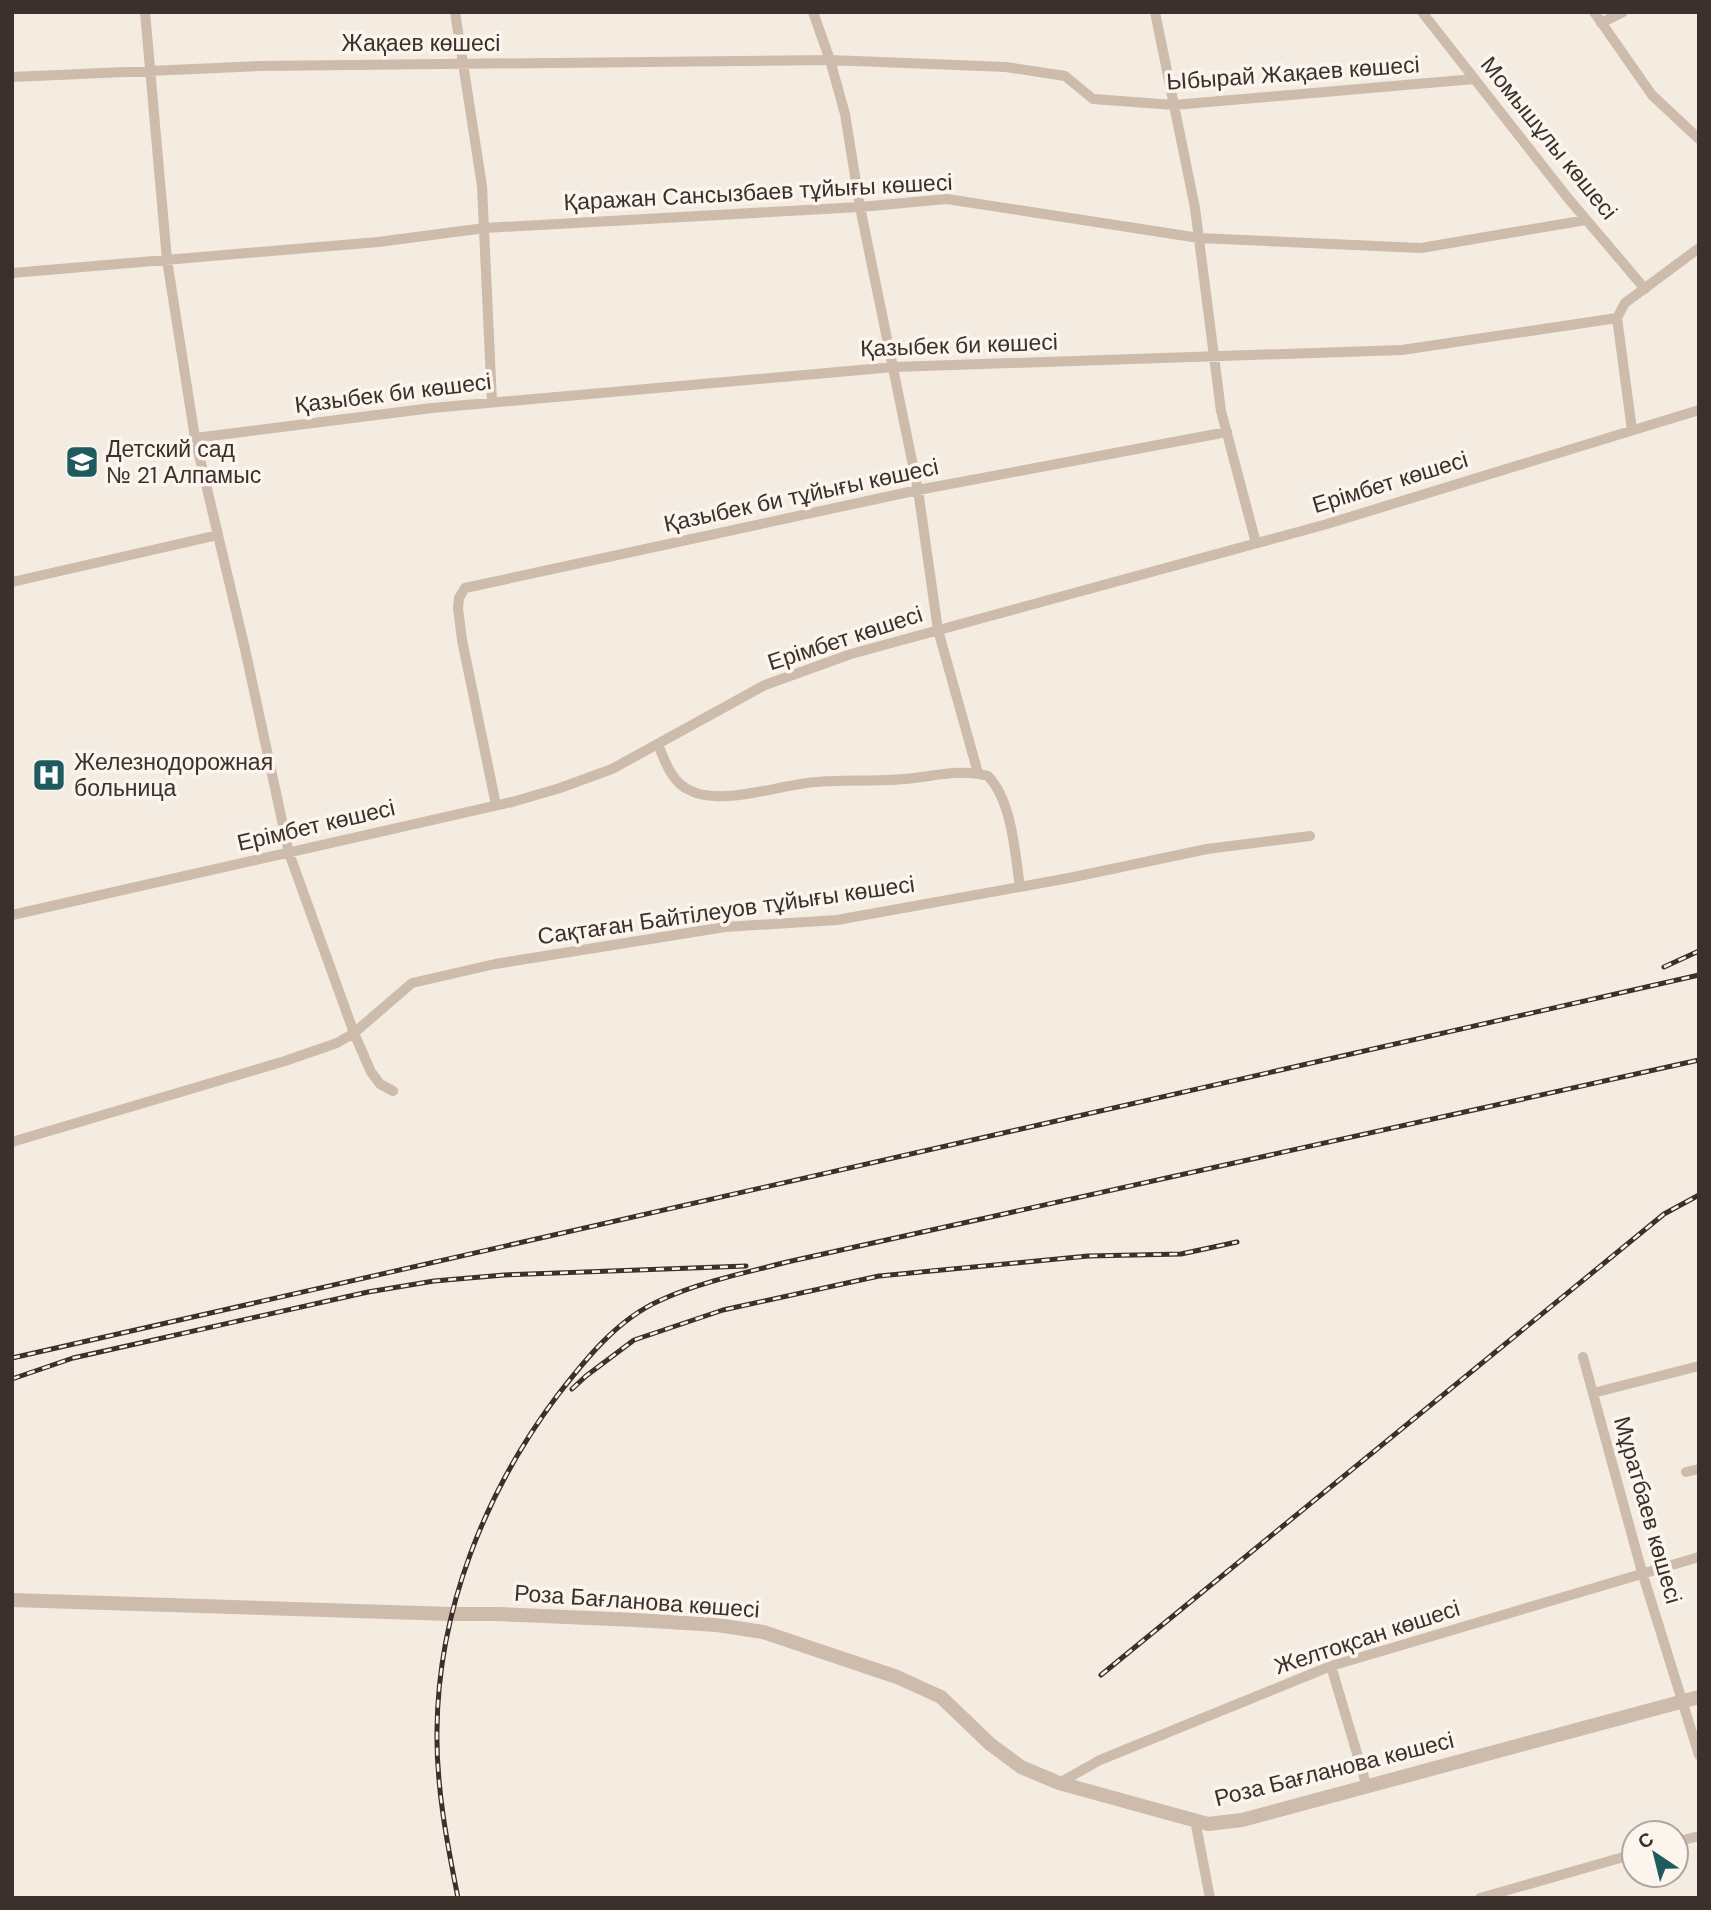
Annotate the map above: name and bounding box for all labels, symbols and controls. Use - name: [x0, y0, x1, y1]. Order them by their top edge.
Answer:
- street label: Жақаев көшесі: [342, 28, 500, 58]
- street label: Ыбырай Жақаев көшесі: [1165, 49, 1421, 97]
- street label: Момышұлы көшесі: [1474, 50, 1624, 226]
- street label: Қаражан Сансызбаев тұйығы көшесі: [563, 167, 953, 217]
- street label: Қазыбек би көшесі: [860, 327, 1058, 363]
- street label: Қазыбек би көшесі: [293, 366, 493, 420]
- place label: Детский сад № 21 Алпамыс: [106, 434, 261, 490]
- school or university icon: Детский сад № 21 Алпамыс: [63, 443, 101, 481]
- street label: Ерімбет көшесі: [1309, 444, 1471, 520]
- street label: Қазыбек би тұйығы көшесі: [661, 451, 941, 539]
- street label: Ерімбет көшесі: [764, 599, 926, 677]
- place label: Железнодорожная больница: [74, 747, 273, 803]
- hospital icon: Железнодорожная больница: [30, 756, 68, 794]
- street label: Ерімбет көшесі: [234, 792, 398, 858]
- street label: Сақтаған Байтілеуов тұйығы көшесі: [535, 869, 917, 951]
- street label: Мұратбаев көшесі: [1607, 1413, 1689, 1607]
- street label: Роза Бағланова көшесі: [513, 1577, 761, 1625]
- street label: Желтоқсан көшесі: [1270, 1593, 1464, 1681]
- street label: Роза Бағланова көшесі: [1211, 1725, 1457, 1813]
- north arrow: [1620, 1819, 1690, 1889]
- text: С: [1633, 1826, 1659, 1855]

